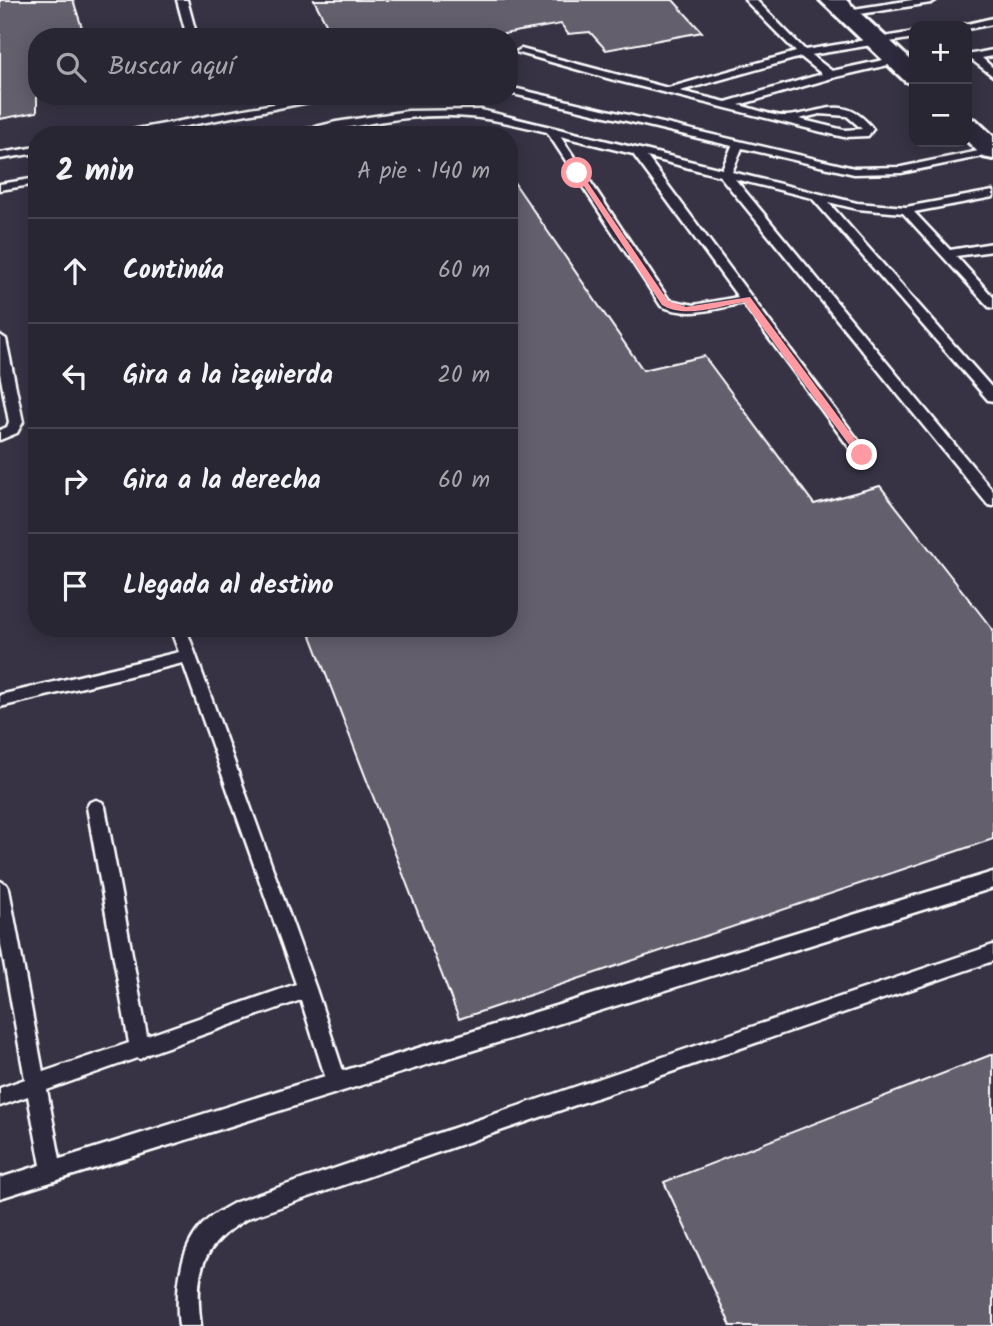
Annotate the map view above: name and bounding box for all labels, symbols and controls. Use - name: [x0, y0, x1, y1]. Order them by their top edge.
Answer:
- map controls: [909, 21, 972, 147]
- button: +: [909, 21, 972, 84]
- search box: [28, 28, 518, 105]
- text: Buscar aquí: [108, 46, 234, 88]
- icon: search: [52, 48, 90, 86]
- button: −: [909, 84, 972, 147]
- text: 2 min: [56, 148, 134, 196]
- text: A pie · 140 m: [357, 154, 490, 190]
- route start: [561, 157, 592, 188]
- text: Continúa: [123, 250, 224, 292]
- icon: ahead: [56, 252, 94, 290]
- text: 60 m: [438, 253, 490, 289]
- text: Gira a la izquierda: [123, 355, 333, 397]
- icon: left: [56, 357, 94, 395]
- text: 20 m: [438, 358, 490, 394]
- route end: [846, 439, 877, 470]
- text: Gira a la derecha: [123, 460, 321, 502]
- icon: right: [56, 462, 94, 500]
- text: 60 m: [438, 463, 490, 499]
- text: Llegada al destino: [123, 565, 334, 607]
- icon: arrive: [56, 567, 94, 605]

